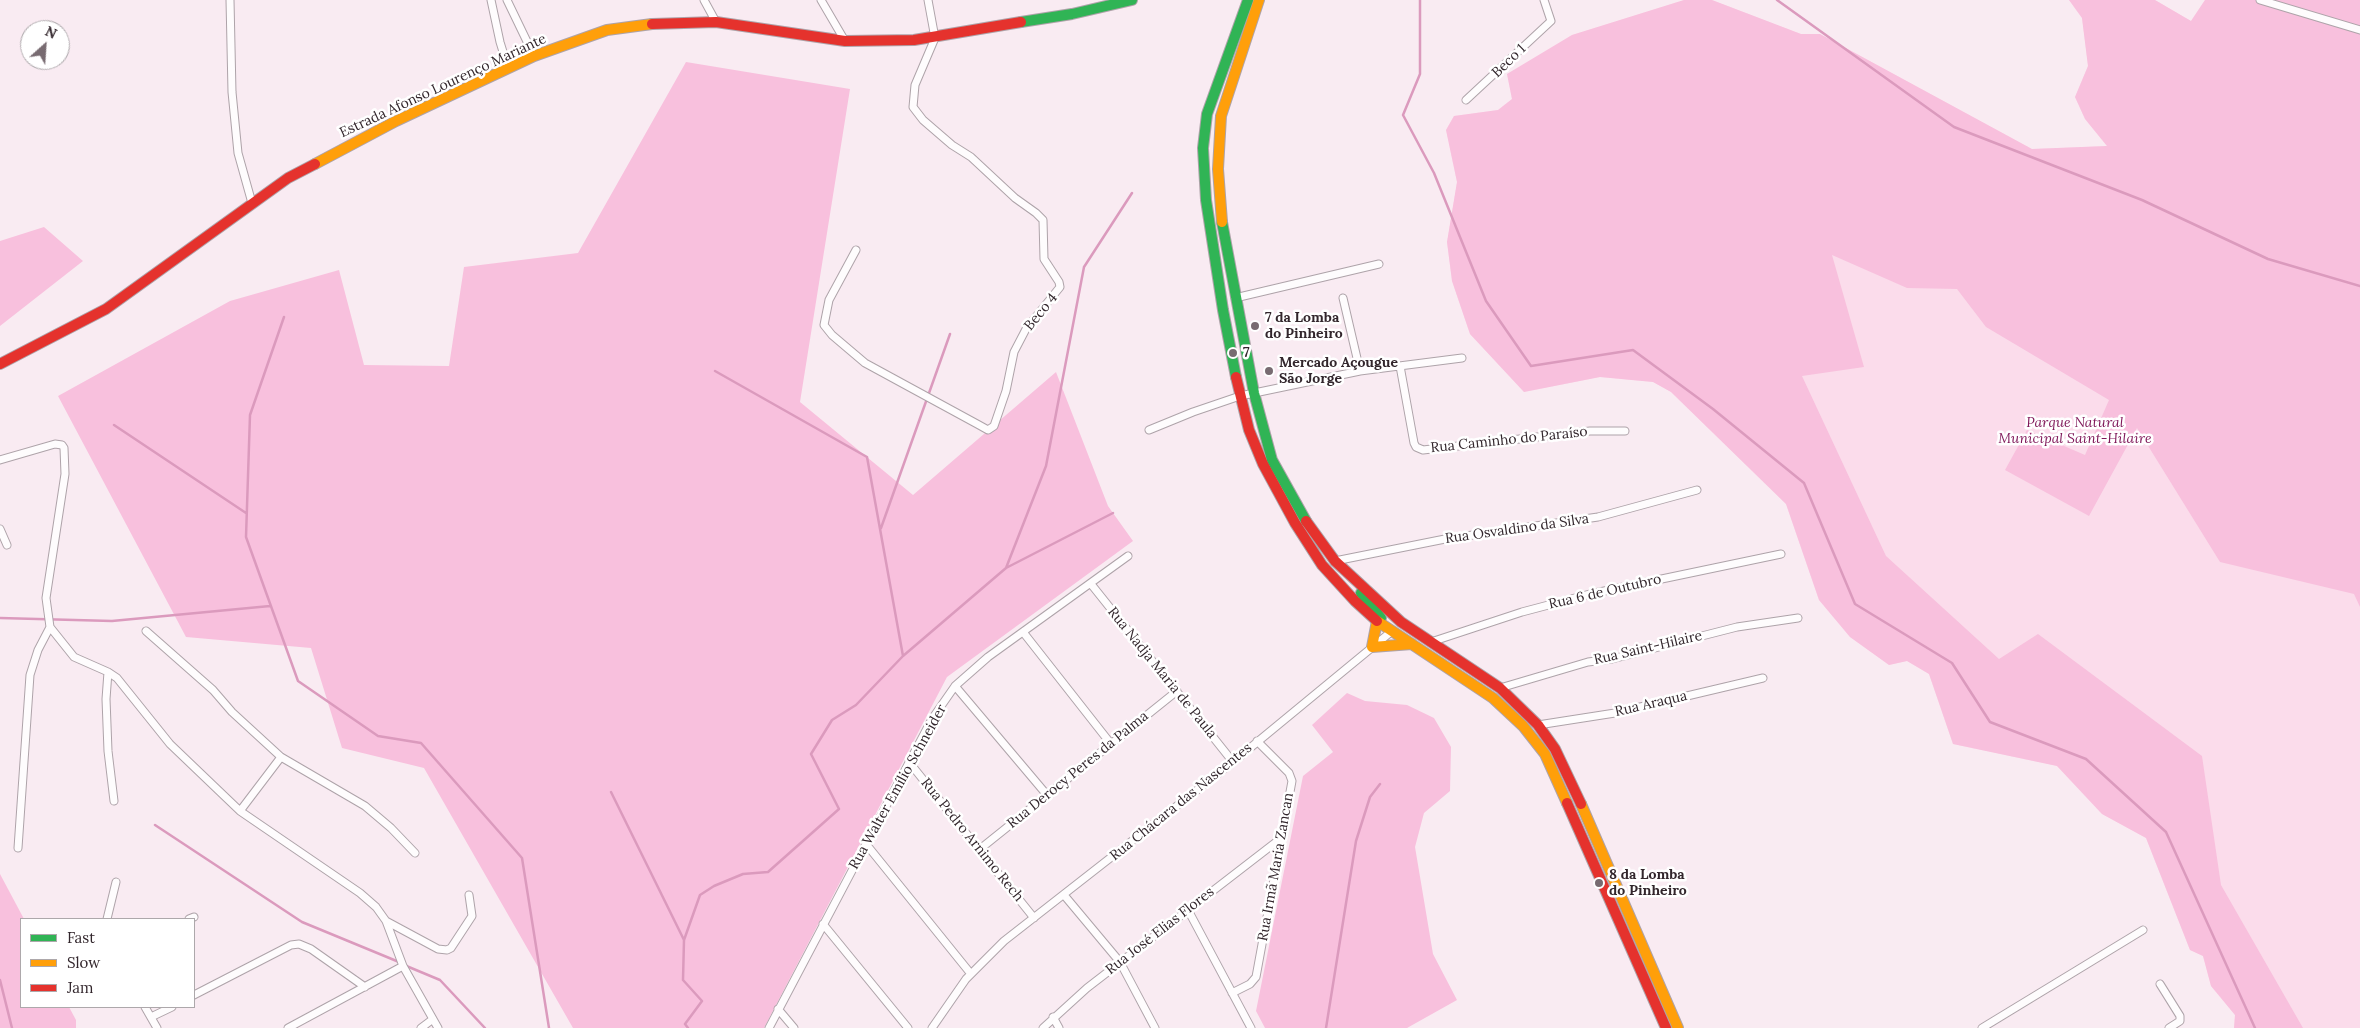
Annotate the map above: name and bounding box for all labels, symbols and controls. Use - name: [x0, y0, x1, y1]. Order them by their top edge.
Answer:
- north arrow: [20, 20, 70, 70]
- text: N: [42, 22, 60, 43]
- street label: Estrada Afonso Lourenço Mariante: [337, 31, 549, 141]
- street label: Beco 1: [1489, 41, 1529, 81]
- street label: Beco 4: [1021, 290, 1061, 334]
- place label: 7 da Lomba do Pinheiro: [1265, 310, 1343, 342]
- marker: 7 da Lomba do Pinheiro: [1249, 320, 1261, 332]
- place label: 7: [1243, 345, 1250, 361]
- marker: 7: [1227, 347, 1239, 359]
- place label: Mercado Açougue São Jorge: [1279, 355, 1398, 388]
- marker: Mercado Açougue São Jorge: [1263, 365, 1275, 377]
- park label: Parque Natural Municipal Saint-Hilaire: [1998, 415, 2152, 448]
- street label: Rua Caminho do Paraíso: [1430, 423, 1588, 457]
- street label: Rua Osvaldino da Silva: [1444, 511, 1590, 547]
- street label: Rua 6 de Outubro: [1547, 571, 1663, 613]
- street label: Rua Nadja Maria de Paula: [1104, 604, 1220, 742]
- street label: Rua Saint-Hilaire: [1592, 627, 1704, 669]
- street label: Rua Araqua: [1613, 688, 1689, 720]
- street label: Rua Walter Emílio Schneider: [846, 702, 950, 872]
- street label: Rua Derocy Peres da Palma: [1004, 708, 1152, 832]
- street label: Rua Chácara das Nascentes: [1107, 740, 1255, 864]
- street label: Rua Pedro Arnimo Rech: [917, 775, 1027, 905]
- street label: Rua Irmã Maria Zancan: [1255, 791, 1297, 943]
- place label: 8 da Lomba do Pinheiro: [1609, 867, 1687, 900]
- marker: 8 da Lomba do Pinheiro: [1593, 877, 1605, 889]
- street label: Rua José Elias Flores: [1103, 884, 1217, 978]
- legend: [20, 918, 195, 1008]
- text: Fast: [67, 928, 95, 947]
- text: Slow: [67, 953, 100, 972]
- text: Jam: [67, 978, 94, 997]

